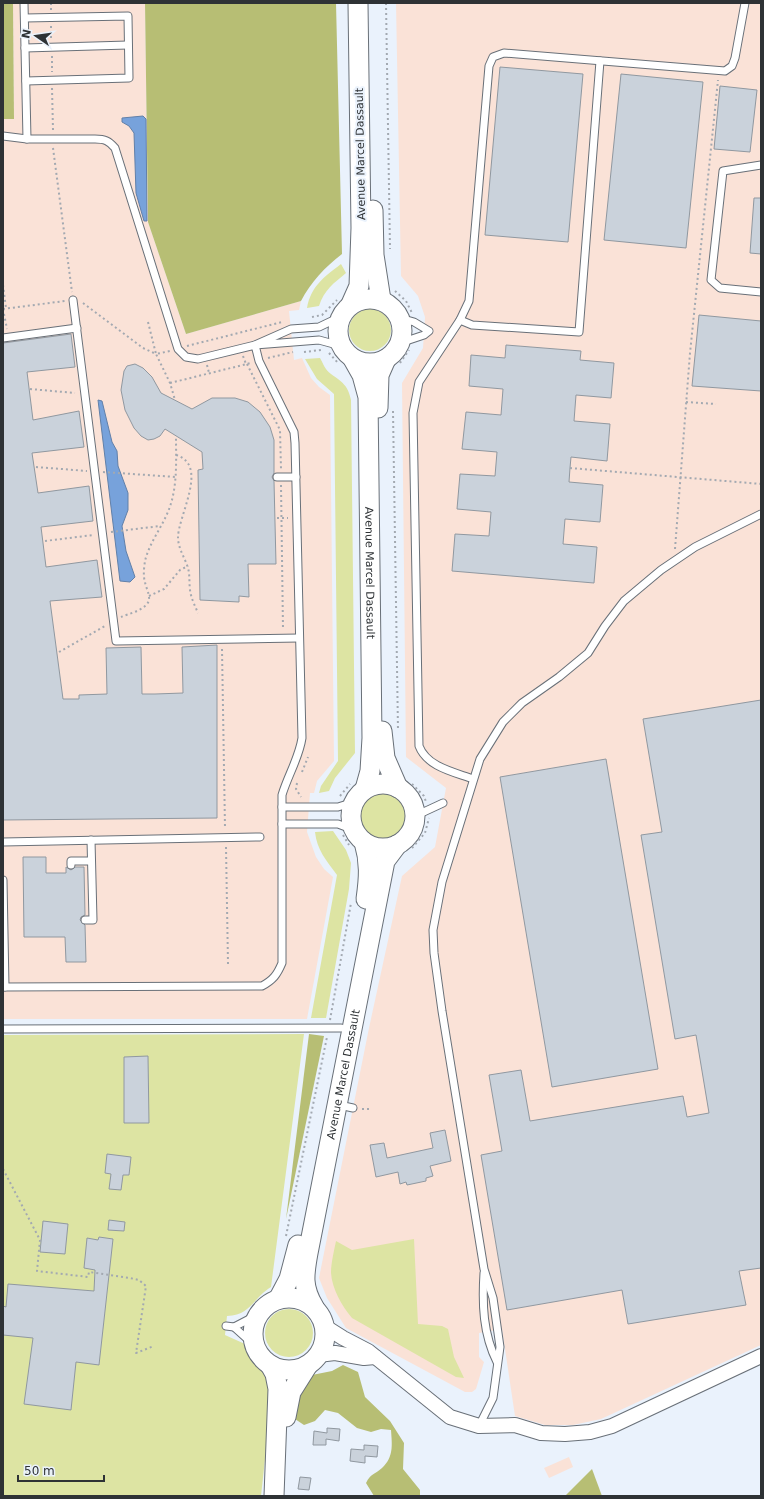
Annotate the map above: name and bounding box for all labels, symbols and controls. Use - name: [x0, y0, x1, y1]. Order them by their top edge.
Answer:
- north arrow: [16, 16, 56, 56]
- text: N: [19, 28, 34, 40]
- street label: Avenue Marcel Dassault: [353, 87, 368, 220]
- street label: Avenue Marcel Dassault: [362, 507, 377, 640]
- street label: Avenue Marcel Dassault: [324, 1008, 363, 1141]
- scale bar: [18, 1457, 104, 1483]
- text: 50 m: [24, 1464, 55, 1478]

